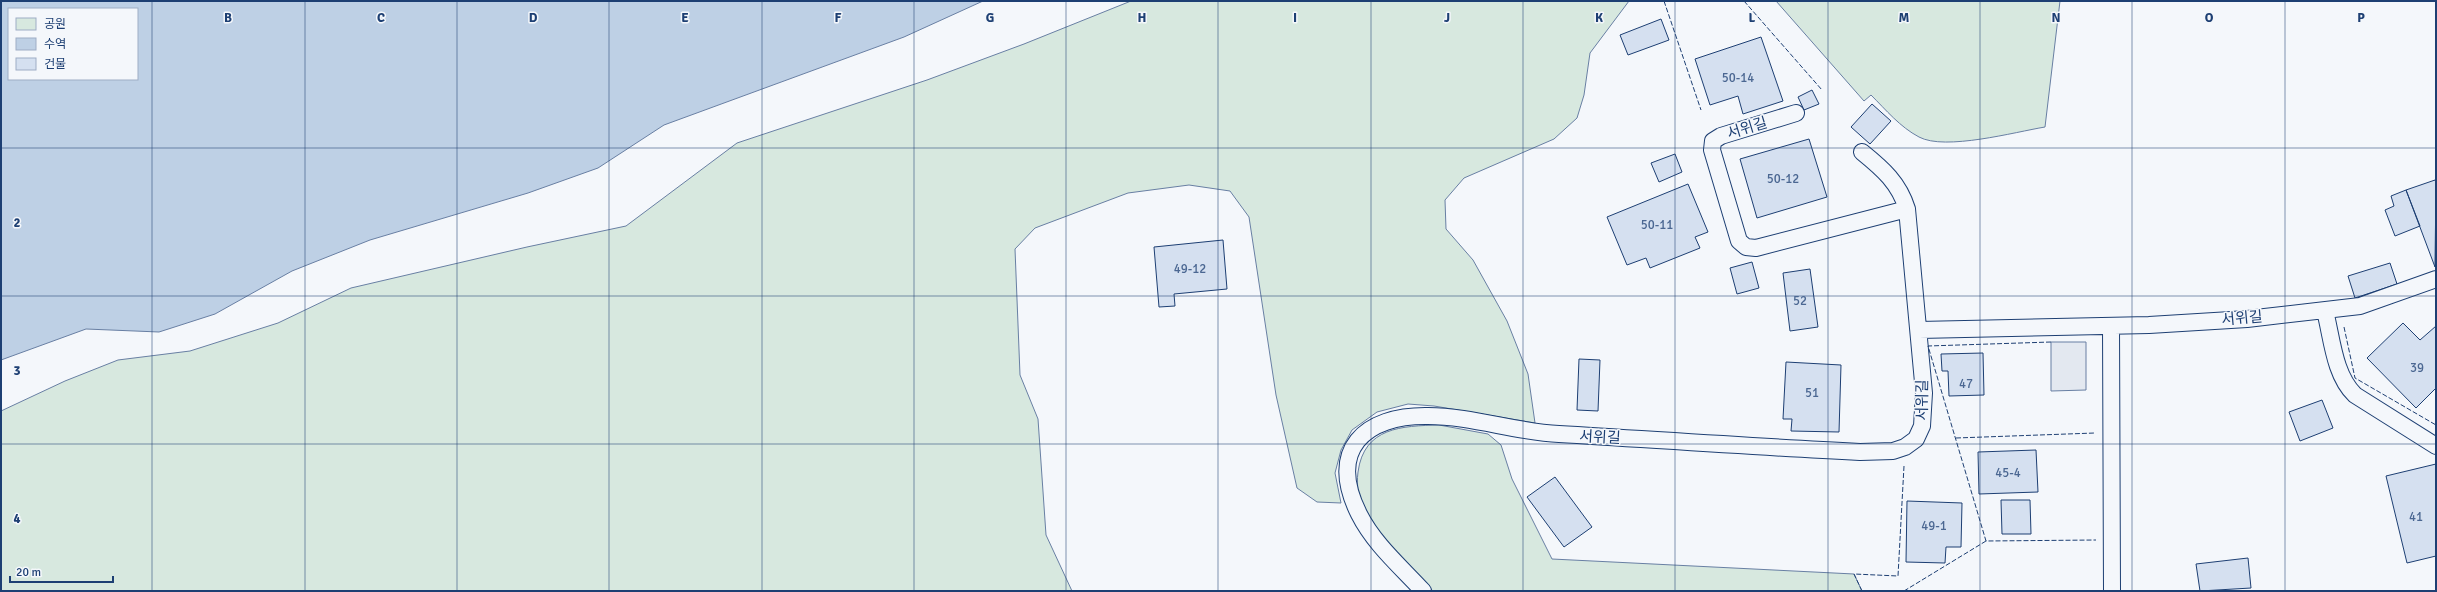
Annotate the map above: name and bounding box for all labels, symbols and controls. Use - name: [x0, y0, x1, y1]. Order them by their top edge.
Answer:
- legend: [8, 8, 138, 80]
- text: B: [224, 10, 232, 26]
- text: C: [377, 10, 385, 26]
- text: D: [529, 10, 538, 26]
- text: E: [681, 10, 689, 26]
- text: F: [835, 10, 842, 26]
- text: G: [986, 10, 994, 26]
- text: H: [1138, 10, 1146, 26]
- text: I: [1293, 10, 1297, 26]
- text: J: [1444, 10, 1450, 26]
- text: K: [1595, 10, 1603, 26]
- text: L: [1749, 10, 1756, 26]
- text: M: [1899, 10, 1910, 26]
- text: N: [2051, 10, 2061, 26]
- text: O: [2205, 10, 2214, 26]
- text: P: [2357, 10, 2365, 26]
- text: 공원: [44, 17, 66, 32]
- text: 수역: [44, 37, 66, 52]
- text: 건물: [44, 57, 66, 72]
- house number: 50-14: [1722, 70, 1754, 86]
- street label: 서위길: [1725, 113, 1769, 143]
- house number: 50-12: [1767, 171, 1799, 187]
- text: 2: [13, 215, 21, 231]
- house number: 50-11: [1641, 217, 1673, 233]
- house number: 49-12: [1174, 261, 1206, 277]
- house number: 52: [1793, 293, 1807, 309]
- street label: 서위길: [2221, 307, 2263, 329]
- house number: 39: [2410, 360, 2424, 376]
- text: 3: [13, 363, 21, 379]
- house number: 47: [1959, 376, 1973, 392]
- street label: 서위길: [1913, 379, 1931, 421]
- house number: 51: [1805, 385, 1819, 401]
- street label: 서위길: [1579, 427, 1621, 447]
- house number: 45-4: [1995, 465, 2021, 481]
- house number: 41: [2409, 509, 2423, 525]
- text: 4: [13, 511, 21, 527]
- house number: 49-1: [1921, 518, 1947, 534]
- scale bar: [10, 558, 113, 584]
- text: 20 m: [16, 565, 41, 580]

